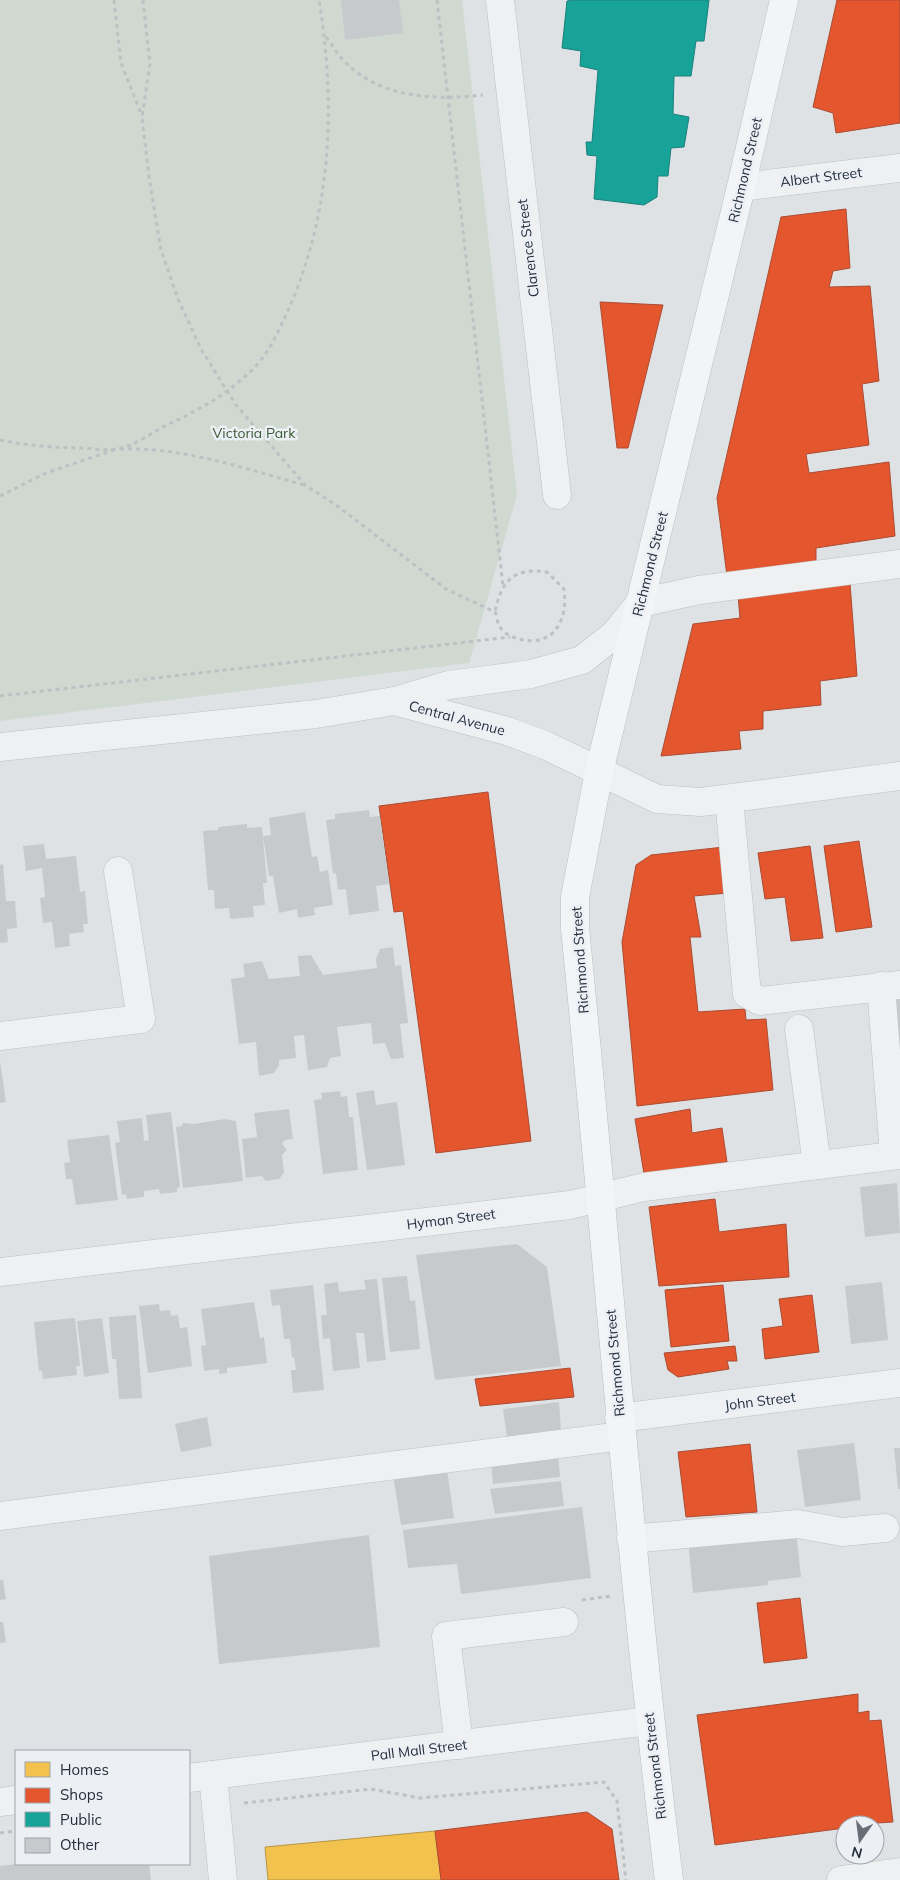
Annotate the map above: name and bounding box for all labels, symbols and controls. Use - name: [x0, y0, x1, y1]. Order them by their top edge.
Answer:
- street label: Richmond Street: [724, 116, 766, 224]
- street label: Albert Street: [779, 163, 863, 191]
- street label: Clarence Street: [513, 198, 543, 298]
- park label: Victoria Park: [213, 424, 296, 442]
- street label: Richmond Street: [628, 510, 672, 618]
- street label: Central Avenue: [407, 696, 507, 740]
- street label: Richmond Street: [567, 906, 593, 1014]
- street label: Hyman Street: [406, 1205, 497, 1233]
- street label: Richmond Street: [601, 1309, 629, 1417]
- street label: John Street: [723, 1388, 797, 1414]
- street label: Richmond Street: [640, 1712, 670, 1820]
- street label: Pall Mall Street: [370, 1735, 468, 1765]
- legend: [15, 1750, 190, 1865]
- text: Homes: [60, 1760, 109, 1779]
- text: Shops: [60, 1785, 103, 1804]
- text: Public: [60, 1810, 102, 1829]
- north arrow: [835, 1815, 885, 1865]
- text: Other: [60, 1835, 100, 1854]
- text: N: [850, 1843, 864, 1863]

